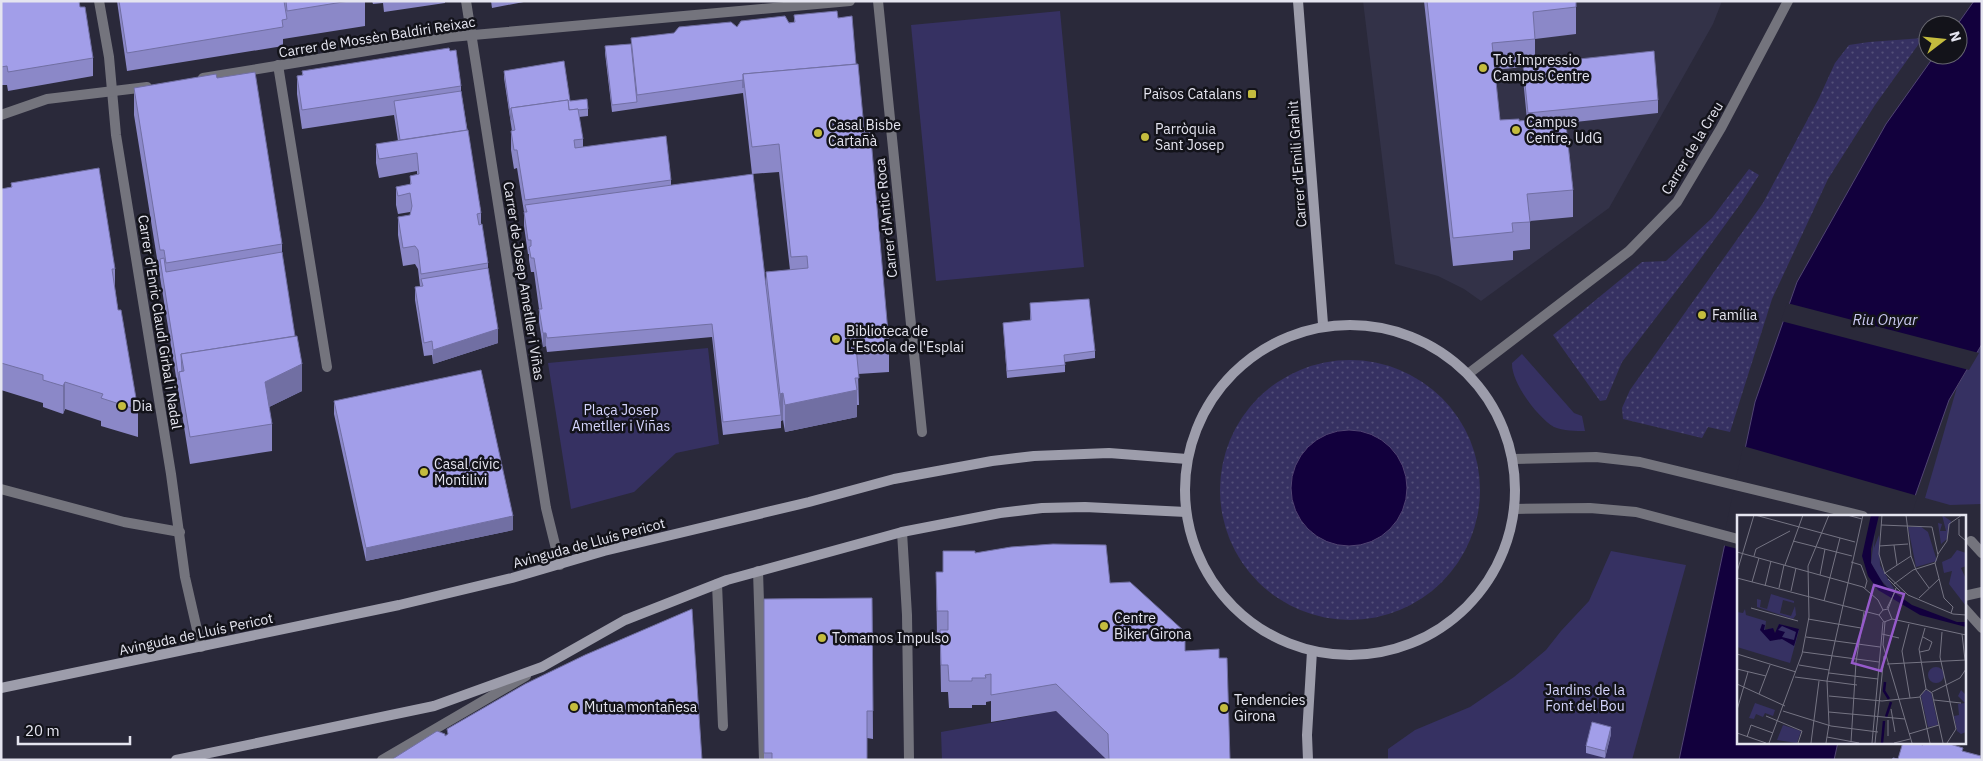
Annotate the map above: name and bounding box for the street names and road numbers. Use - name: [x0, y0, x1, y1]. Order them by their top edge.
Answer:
- street label: Carrer de Mossèn Baldiri Reixac: [277, 13, 477, 61]
- street label: Carrer de la Creu: [1657, 98, 1727, 198]
- street label: Carrer d'Emili Grahit: [1284, 100, 1310, 228]
- street label: Carrer d'Antic Roca: [871, 157, 901, 279]
- street label: Carrer de Josep Ametller i Viñas: [499, 180, 549, 382]
- street label: Carrer d'Enric Claudi Girbal i Nadal: [134, 214, 186, 431]
- street label: Avinguda de Lluís Pericot: [511, 514, 667, 572]
- street label: Avinguda de Lluís Pericot: [117, 609, 275, 659]

